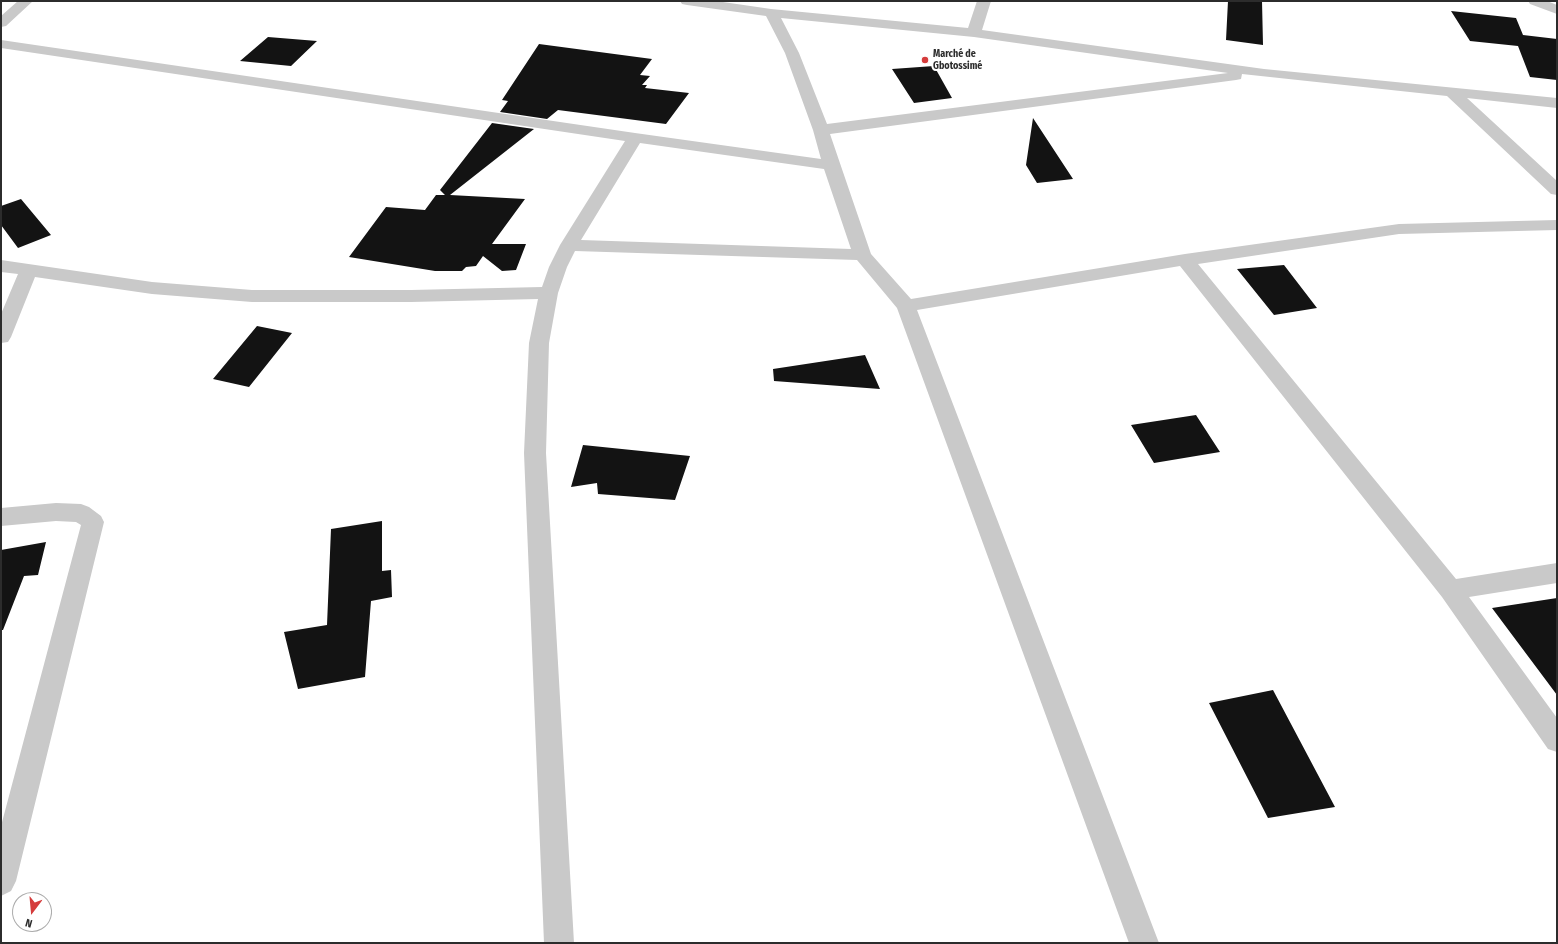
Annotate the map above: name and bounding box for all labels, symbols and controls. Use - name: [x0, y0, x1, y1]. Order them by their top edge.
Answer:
- place label: Marché de Gbotossimé: [933, 48, 982, 72]
- marker: Marché de Gbotossimé: [920, 55, 930, 65]
- north arrow: [12, 892, 52, 932]
- text: N: [24, 916, 34, 930]

